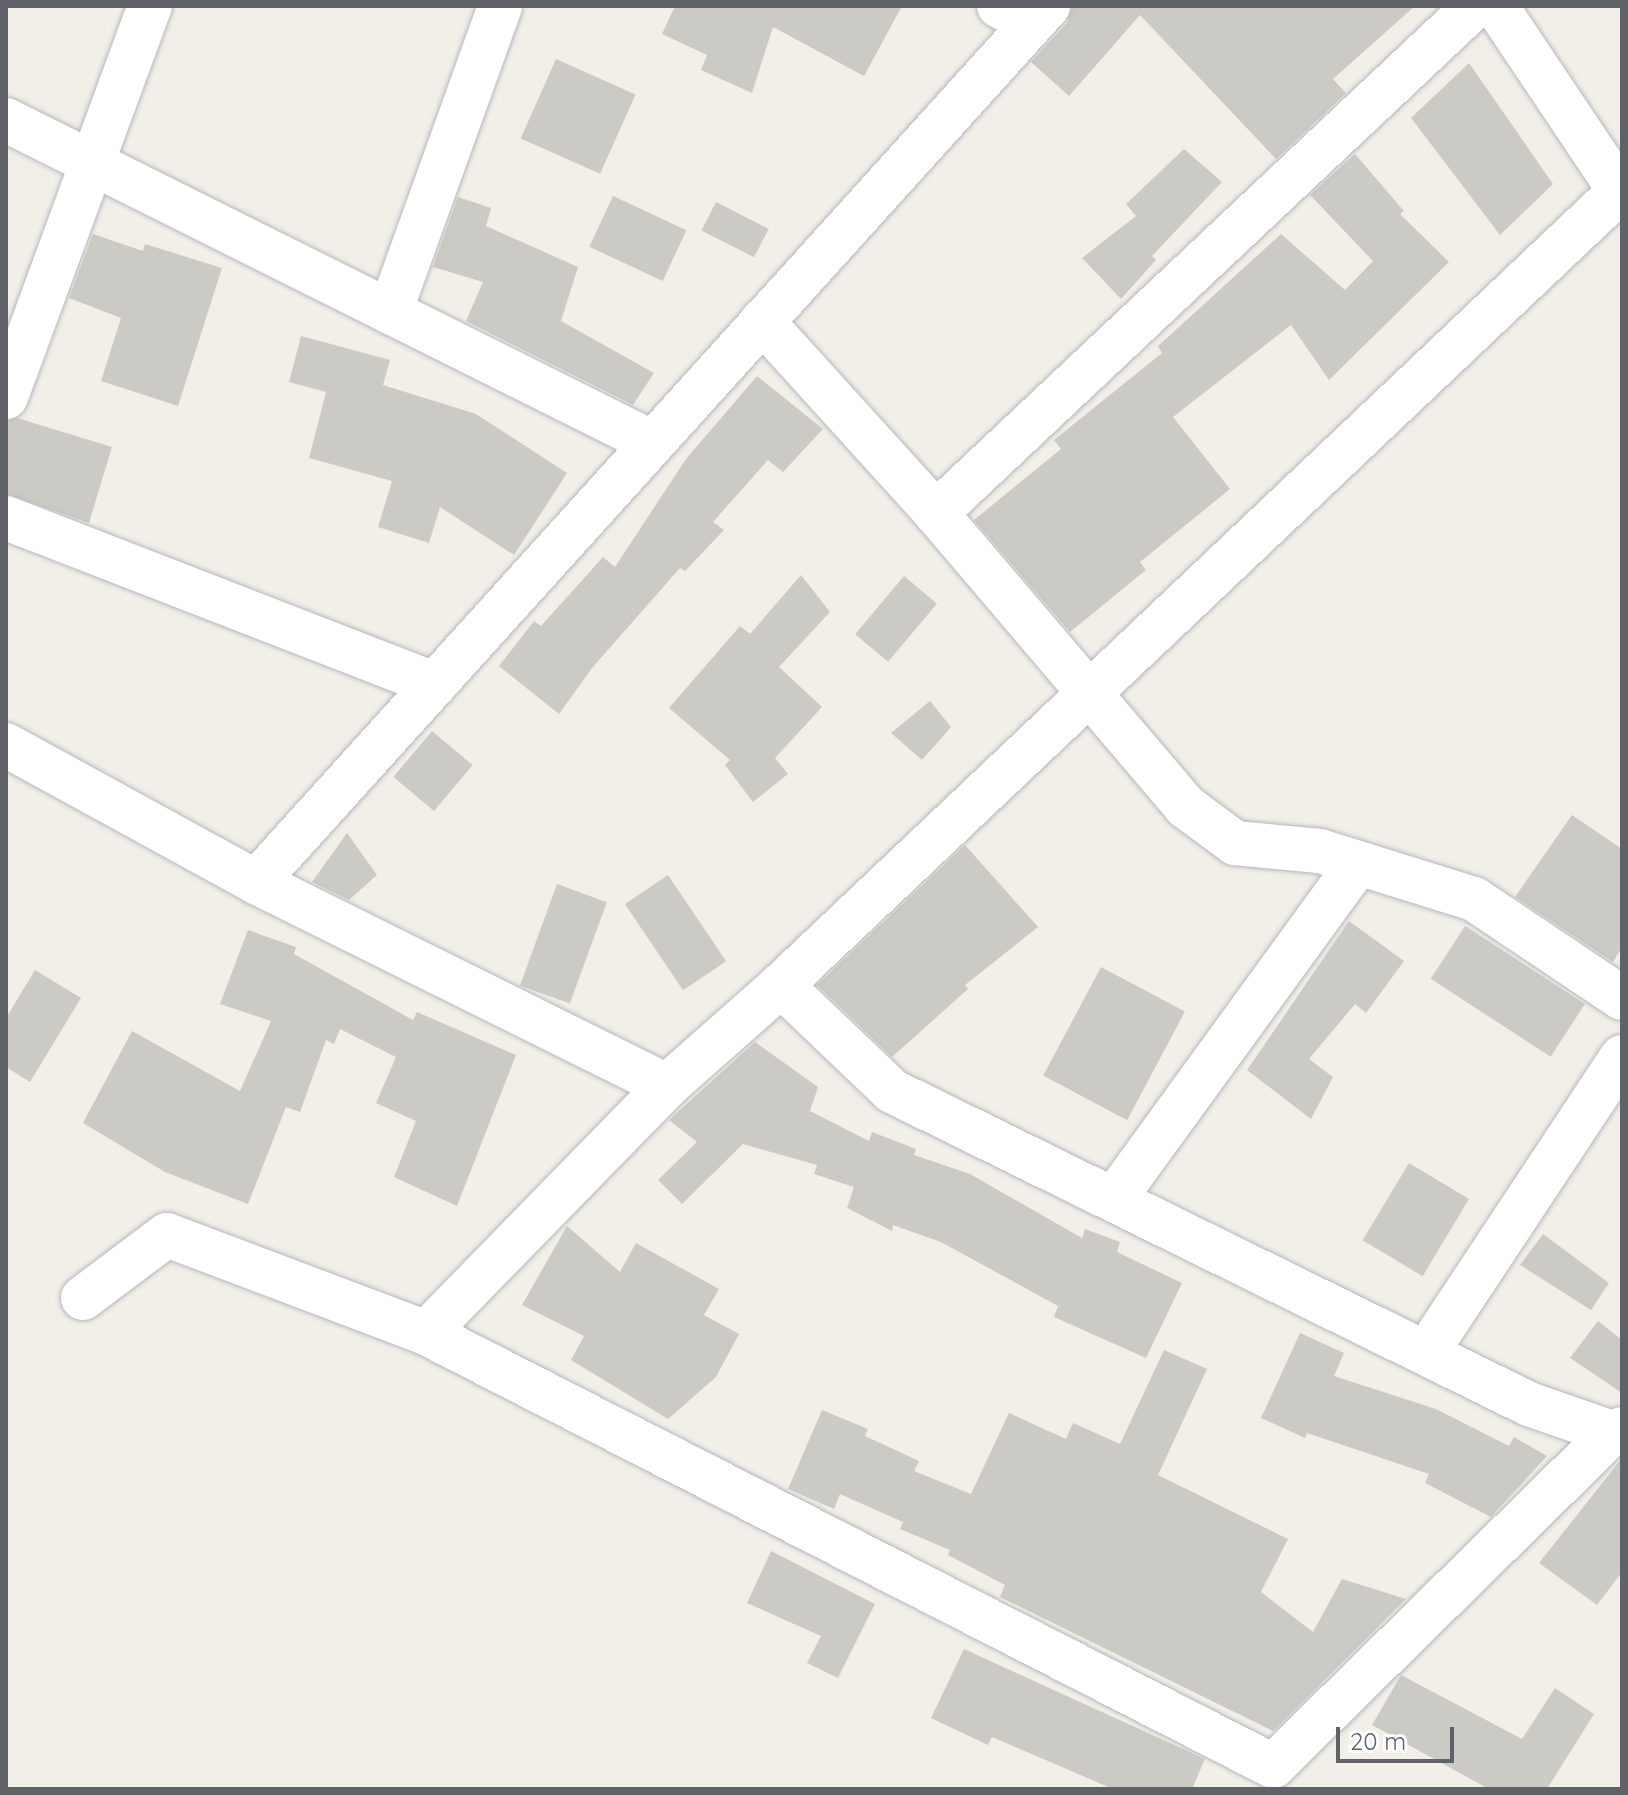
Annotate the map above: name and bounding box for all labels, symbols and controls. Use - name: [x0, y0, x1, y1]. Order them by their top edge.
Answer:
- scale bar: [1340, 1711, 1458, 1761]
- text: 20 m: [1350, 1726, 1406, 1756]

